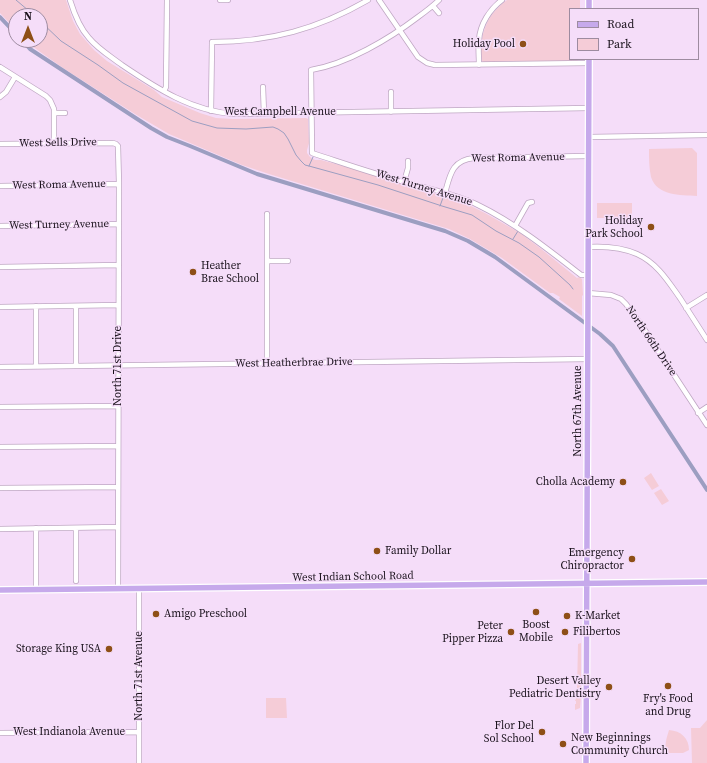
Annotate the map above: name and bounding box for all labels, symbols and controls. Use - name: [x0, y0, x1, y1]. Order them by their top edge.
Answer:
- north arrow: [8, 8, 48, 48]
- legend: [569, 8, 699, 60]
- text: N: [24, 9, 32, 24]
- text: Road: [607, 16, 634, 32]
- text: Park: [607, 36, 632, 52]
- place label: Holiday Pool: [453, 37, 515, 51]
- marker: Holiday Pool: [518, 39, 528, 49]
- street label: West Campbell Avenue: [224, 105, 336, 119]
- street label: West Sells Drive: [19, 136, 97, 150]
- street label: West Roma Avenue: [471, 151, 565, 165]
- street label: West Turney Avenue: [374, 167, 474, 209]
- street label: West Roma Avenue: [12, 178, 106, 192]
- place label: Holiday Park School: [585, 214, 643, 240]
- street label: West Turney Avenue: [9, 218, 109, 232]
- marker: Holiday Park School: [646, 222, 656, 232]
- place label: Heather Brae School: [201, 259, 259, 285]
- marker: Heather Brae School: [188, 267, 198, 277]
- street label: North 66th Drive: [623, 303, 679, 379]
- street label: North 71st Drive: [111, 326, 125, 406]
- street label: West Heatherbrae Drive: [235, 355, 353, 371]
- street label: North 67th Avenue: [571, 365, 585, 457]
- place label: Cholla Academy: [536, 475, 615, 489]
- marker: Cholla Academy: [618, 477, 628, 487]
- place label: Family Dollar: [385, 544, 451, 558]
- marker: Family Dollar: [372, 546, 382, 556]
- place label: Emergency Chiropractor: [561, 546, 624, 572]
- marker: Emergency Chiropractor: [627, 554, 637, 564]
- street label: West Indian School Road: [292, 569, 414, 585]
- place label: Amigo Preschool: [164, 607, 247, 621]
- marker: Boost Mobile: [531, 607, 541, 617]
- marker: Amigo Preschool: [151, 609, 161, 619]
- place label: K-Market: [575, 609, 620, 623]
- marker: K-Market: [562, 611, 572, 621]
- place label: Boost Mobile: [519, 618, 553, 644]
- place label: Peter Pipper Pizza: [442, 619, 503, 645]
- place label: Filibertos: [573, 625, 620, 639]
- marker: Peter Pipper Pizza: [506, 627, 516, 637]
- marker: Filibertos: [560, 627, 570, 637]
- street label: North 71st Avenue: [132, 631, 146, 721]
- place label: Storage King USA: [16, 642, 101, 656]
- marker: Storage King USA: [104, 644, 114, 654]
- place label: Desert Valley Pediatric Dentistry: [509, 674, 601, 700]
- marker: Fry's Food and Drug: [663, 681, 673, 691]
- marker: Desert Valley Pediatric Dentistry: [604, 682, 614, 692]
- place label: Fry's Food and Drug: [643, 692, 693, 718]
- place label: Flor Del Sol School: [484, 719, 534, 745]
- street label: West Indianola Avenue: [13, 725, 125, 739]
- marker: Flor Del Sol School: [537, 727, 547, 737]
- place label: New Beginnings Community Church: [571, 731, 668, 757]
- marker: New Beginnings Community Church: [558, 739, 568, 749]

